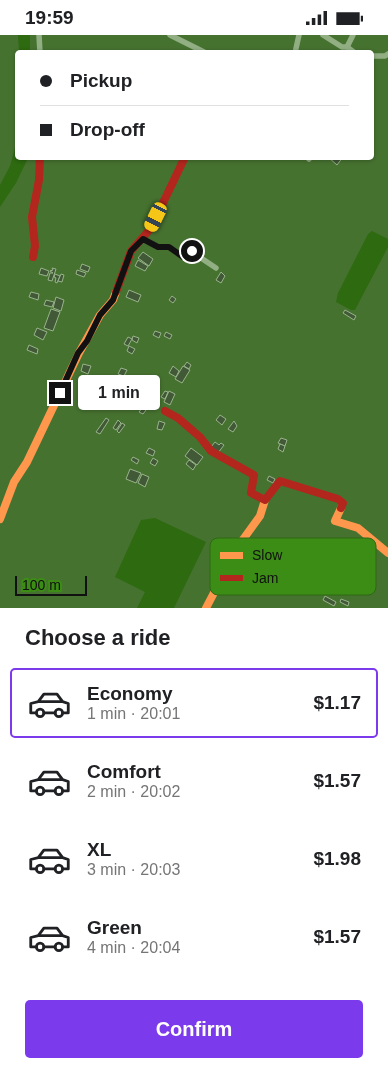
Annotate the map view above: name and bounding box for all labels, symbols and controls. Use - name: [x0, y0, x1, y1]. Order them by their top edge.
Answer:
- text: 19:59: [25, 7, 74, 28]
- text: Pickup: [70, 70, 132, 91]
- text: Drop-off: [70, 119, 145, 140]
- car: [142, 200, 169, 234]
- route start: [181, 240, 203, 262]
- callout: 1 min: [78, 375, 160, 411]
- route end: [49, 382, 71, 404]
- text: 1 min: [98, 384, 140, 401]
- legend: [210, 538, 376, 595]
- text: Slow: [252, 547, 283, 563]
- text: Jam: [252, 570, 278, 586]
- scale bar: [15, 573, 88, 596]
- text: 100 m: [22, 577, 61, 593]
- text: Choose a ride: [25, 625, 170, 650]
- icon: car: [27, 681, 72, 726]
- text: Economy: [87, 683, 173, 704]
- text: $1.17: [313, 692, 361, 713]
- text: 1 min · 20:01: [87, 705, 180, 722]
- icon: car: [27, 759, 72, 804]
- text: Comfort: [87, 761, 161, 782]
- text: $1.57: [313, 770, 361, 791]
- text: 2 min · 20:02: [87, 783, 180, 800]
- icon: car: [27, 837, 72, 882]
- text: XL: [87, 839, 111, 860]
- text: $1.98: [313, 848, 361, 869]
- text: 3 min · 20:03: [87, 861, 180, 878]
- icon: car: [27, 915, 72, 960]
- text: Green: [87, 917, 142, 938]
- text: $1.57: [313, 926, 361, 947]
- text: 4 min · 20:04: [87, 939, 180, 956]
- button: Confirm: [25, 1000, 363, 1058]

